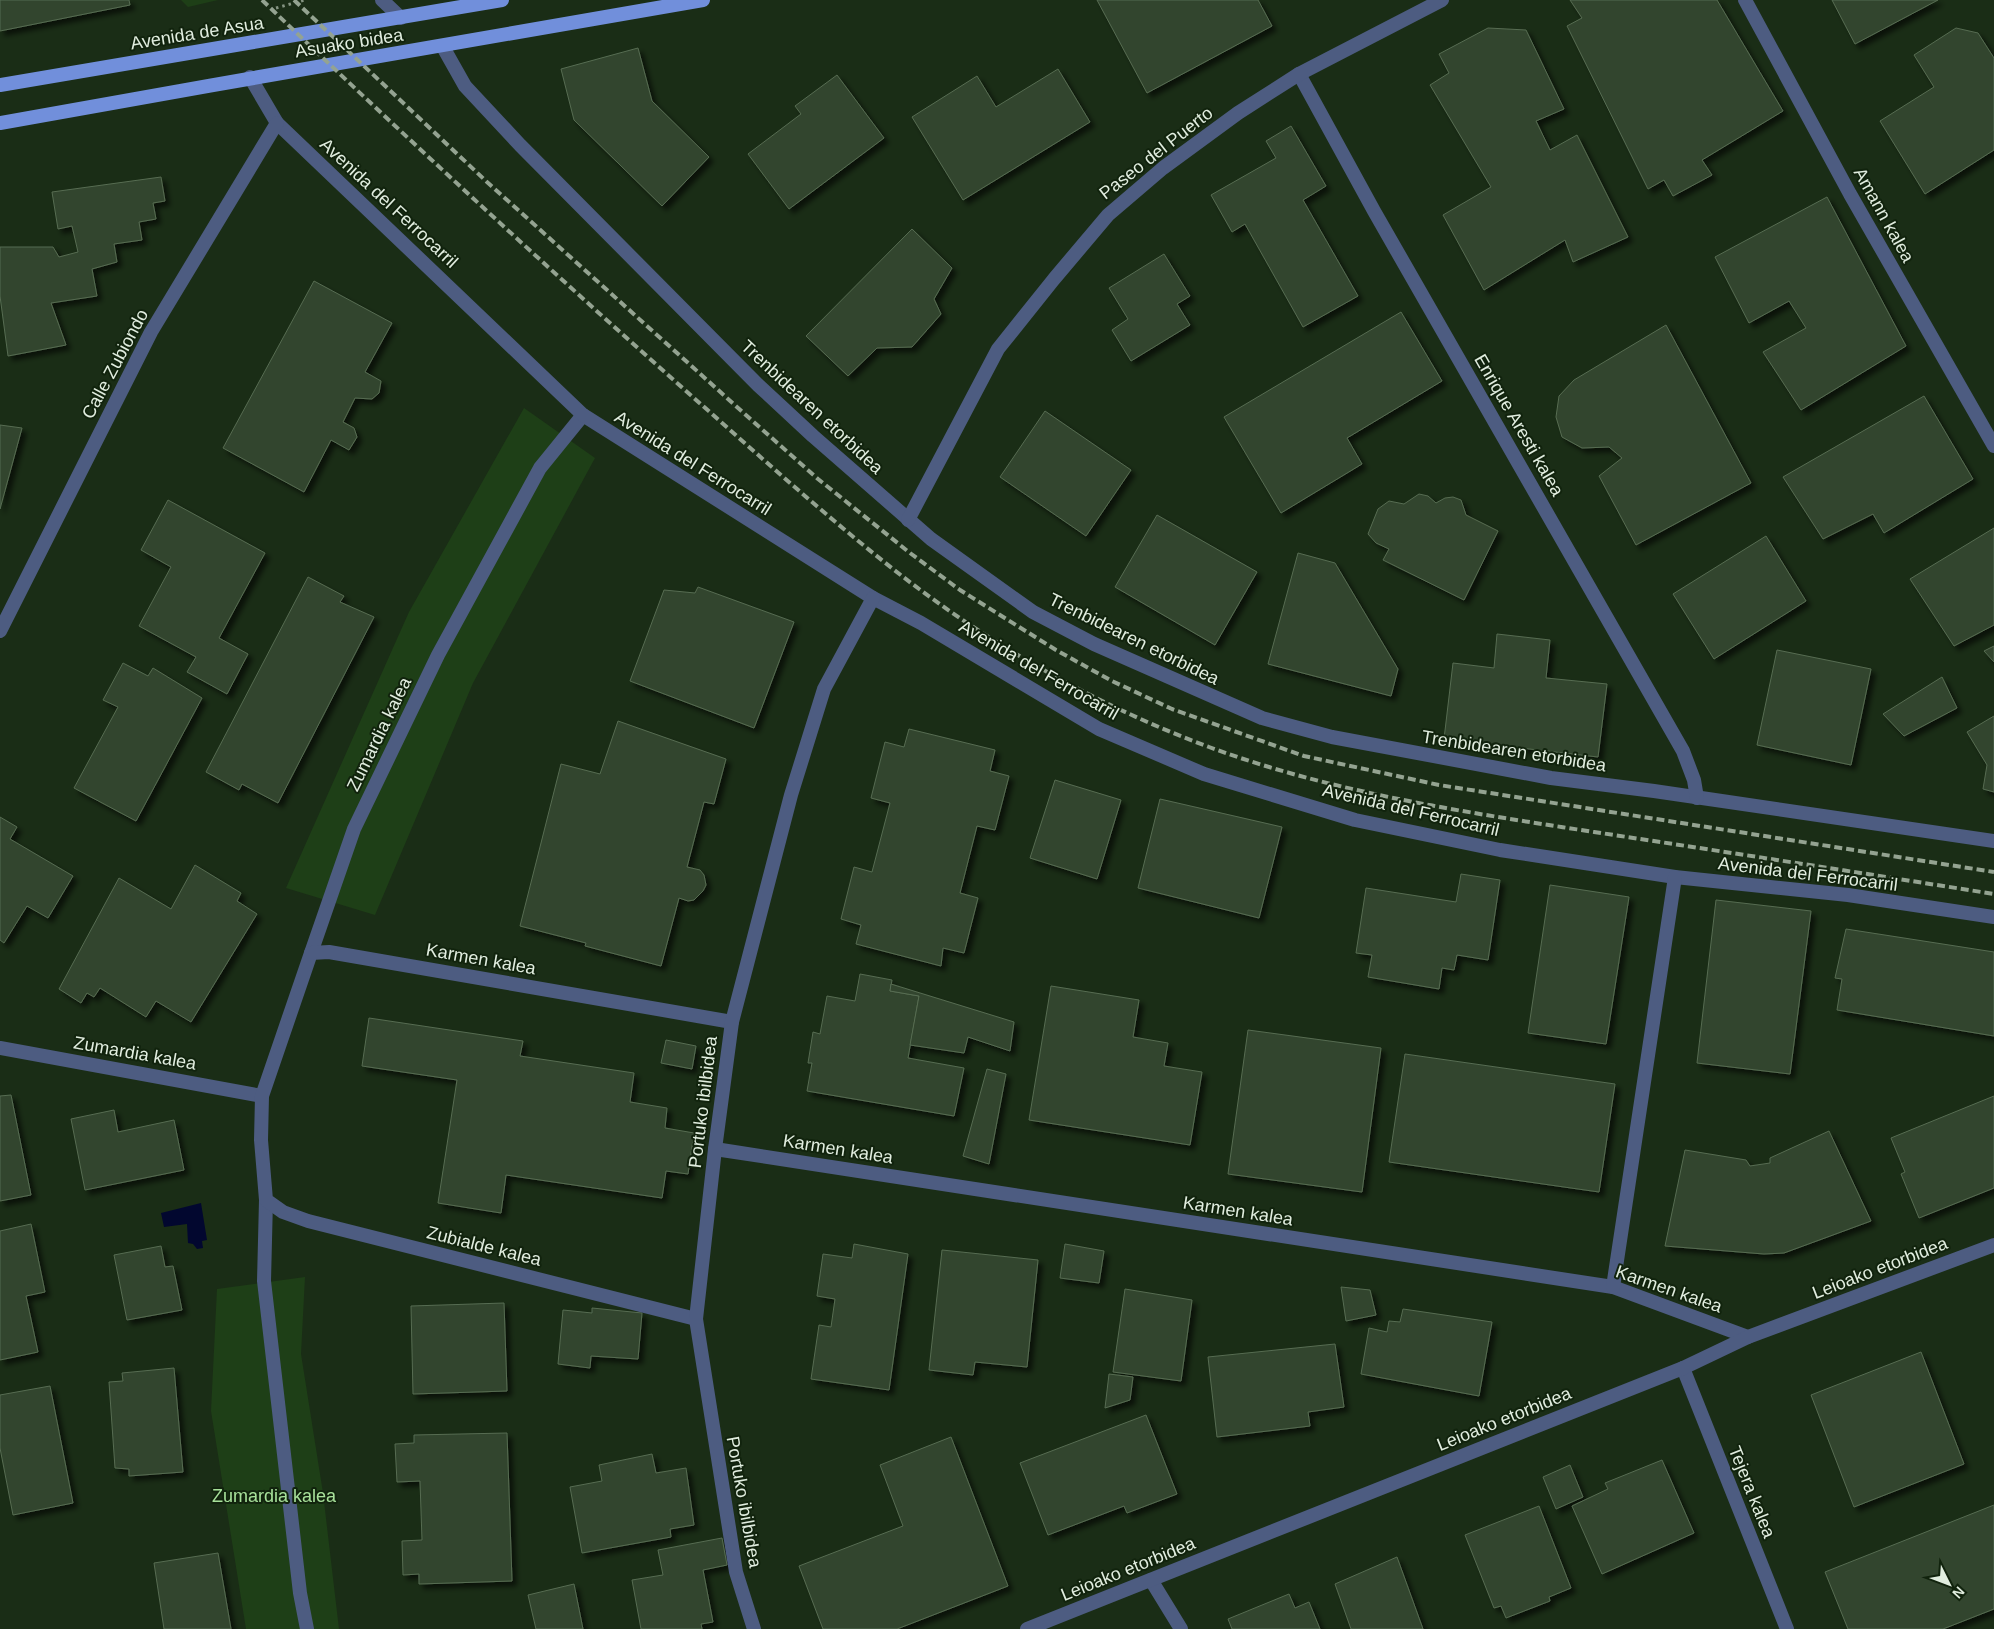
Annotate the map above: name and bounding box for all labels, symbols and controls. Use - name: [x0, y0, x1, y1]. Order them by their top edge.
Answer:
- street label: Avenida de Asua: [129, 12, 266, 53]
- street label: Asuako bidea: [294, 24, 405, 61]
- street label: Paseo del Puerto: [1095, 103, 1217, 203]
- street label: Avenida del Ferrocarril: [316, 134, 462, 272]
- street label: Amann kalea: [1850, 164, 1919, 267]
- street label: Calle Zubiondo: [78, 306, 152, 422]
- street label: Trenbidearen etorbidea: [737, 336, 888, 479]
- street label: Enrique Aresti kalea: [1470, 351, 1568, 500]
- street label: Avenida del Ferrocarril: [611, 407, 775, 519]
- street label: Trenbidearen etorbidea: [1046, 589, 1223, 689]
- street label: Avenida del Ferrocarril: [956, 616, 1122, 724]
- street label: Zumardia kalea: [343, 673, 416, 794]
- street label: Trenbidearen etorbidea: [1420, 727, 1609, 776]
- street label: Avenida del Ferrocarril: [1321, 780, 1501, 840]
- street label: Avenida del Ferrocarril: [1717, 853, 1899, 895]
- street label: Karmen kalea: [425, 940, 538, 979]
- street label: Zumardia kalea: [72, 1032, 199, 1074]
- street label: Portuko ibilbidea: [685, 1034, 721, 1169]
- street label: Karmen kalea: [782, 1130, 895, 1168]
- street label: Karmen kalea: [1182, 1192, 1295, 1230]
- street label: Zubialde kalea: [425, 1222, 544, 1270]
- street label: Leioako etorbidea: [1810, 1233, 1951, 1303]
- street label: Karmen kalea: [1613, 1261, 1726, 1317]
- street label: Leioako etorbidea: [1434, 1383, 1575, 1455]
- street label: Portuko ibilbidea: [723, 1435, 766, 1570]
- street label: Tejera kalea: [1725, 1443, 1780, 1542]
- park label: Zumardia kalea: [212, 1486, 337, 1506]
- street label: Leioako etorbidea: [1058, 1533, 1199, 1605]
- north arrow: [1924, 1559, 1974, 1609]
- text: N: [1949, 1584, 1968, 1602]

